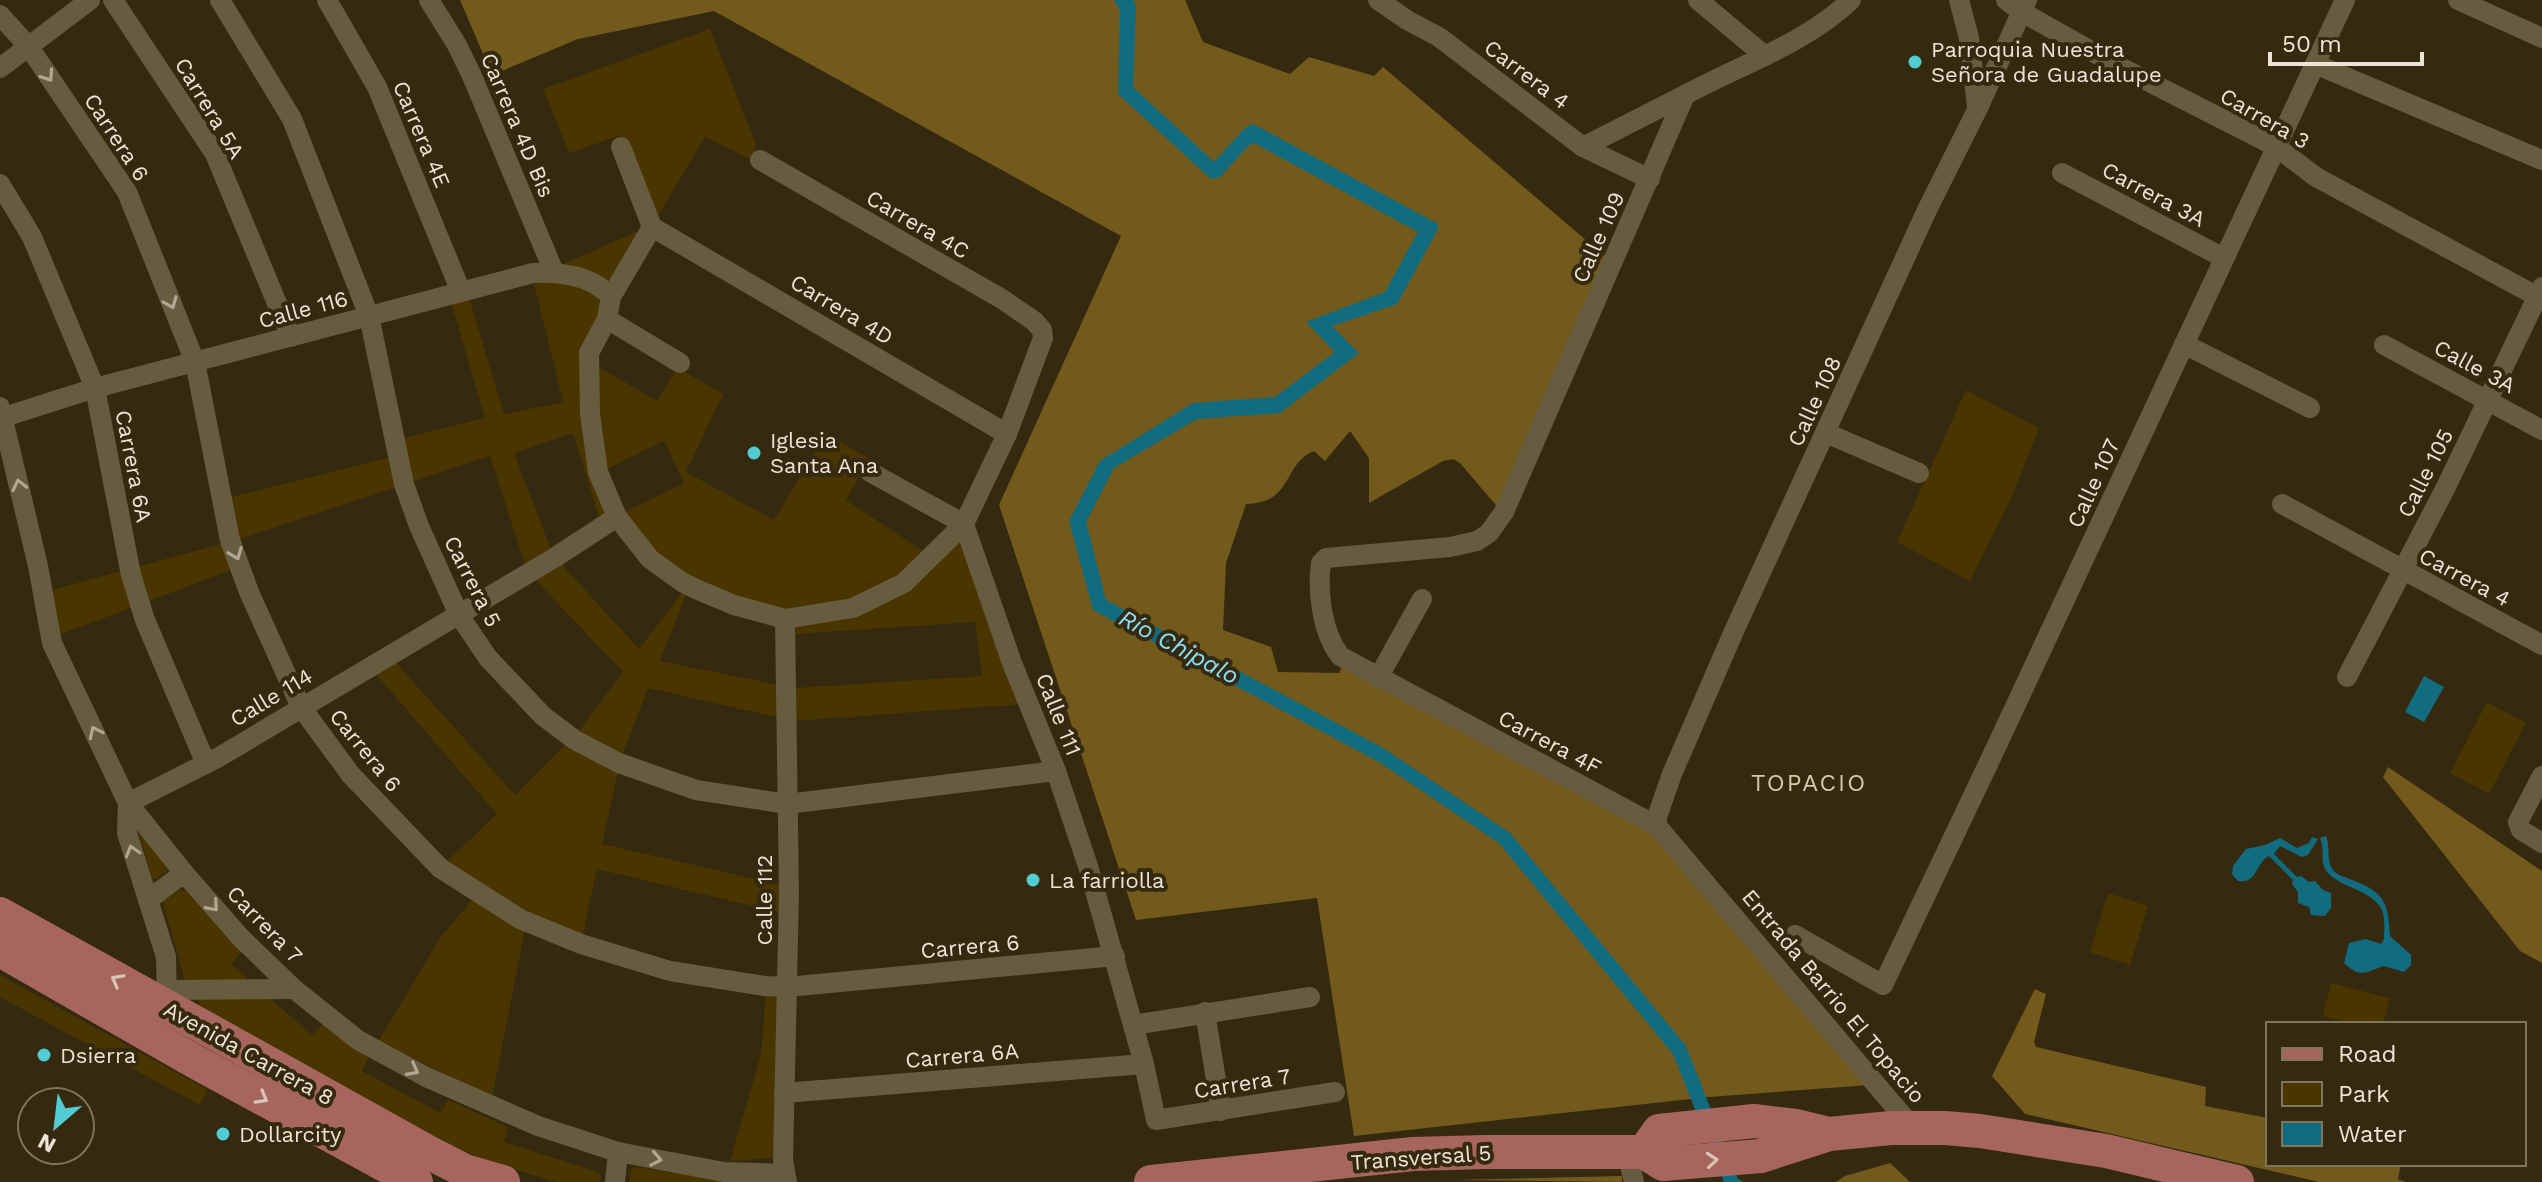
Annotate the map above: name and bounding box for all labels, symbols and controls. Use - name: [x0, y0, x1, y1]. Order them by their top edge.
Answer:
- scale bar: [2270, 16, 2422, 66]
- text: 50 m: [2282, 30, 2342, 58]
- street label: Carrera 4: [1479, 35, 1574, 114]
- place label: Parroquia Nuestra Señora de Guadalupe: [1931, 37, 2162, 87]
- street label: Carrera 4D Bis: [476, 49, 559, 201]
- street label: Carrera 5A: [170, 53, 249, 163]
- marker: Parroquia Nuestra Señora de Guadalupe: [1906, 53, 1924, 71]
- one-way arrow: [39, 67, 54, 81]
- street label: Carrera 4E: [388, 77, 455, 191]
- street label: Carrera 3: [2216, 83, 2314, 154]
- street label: Carrera 6: [79, 89, 154, 186]
- street label: Carrera 3A: [2098, 157, 2210, 232]
- street label: Carrera 4C: [862, 185, 974, 264]
- street label: Calle 109: [1567, 188, 1630, 286]
- street label: Carrera 4D: [786, 269, 898, 350]
- street label: Calle 116: [256, 286, 350, 333]
- one-way arrow: [161, 295, 178, 309]
- street label: Calle 3A: [2430, 335, 2520, 398]
- street label: Calle 108: [1783, 352, 1846, 450]
- street label: Carrera 6A: [110, 408, 157, 524]
- street label: Calle 105: [2393, 425, 2458, 522]
- place label: Iglesia Santa Ana: [770, 428, 878, 478]
- street label: Calle 107: [2062, 435, 2125, 532]
- marker: Iglesia Santa Ana: [745, 444, 763, 462]
- one-way arrow: [12, 479, 29, 493]
- street label: Carrera 5: [439, 532, 506, 631]
- street label: Carrera 4: [2415, 543, 2515, 612]
- one-way arrow: [226, 546, 243, 560]
- water label: Río Chipalo: [1114, 604, 1244, 690]
- street label: Calle 114: [226, 663, 317, 732]
- street label: Calle 111: [1031, 669, 1086, 759]
- street label: Carrera 6: [325, 704, 407, 797]
- street label: Carrera 4F: [1494, 705, 1605, 780]
- one-way arrow: [89, 726, 105, 740]
- district label: TOPACIO: [1751, 769, 1867, 797]
- one-way arrow: [125, 845, 141, 859]
- street label: Calle 112: [752, 855, 777, 945]
- place label: La farriolla: [1049, 868, 1165, 893]
- marker: La farriolla: [1024, 871, 1042, 889]
- street label: Carrera 7: [222, 881, 307, 968]
- street label: Entrada Barrio El Topacio: [1737, 884, 1930, 1108]
- one-way arrow: [204, 896, 218, 911]
- street label: Carrera 6: [919, 930, 1021, 963]
- one-way arrow: [111, 974, 126, 990]
- street label: Avenida Carrera 8: [160, 996, 338, 1110]
- legend: [2266, 1022, 2526, 1166]
- street label: Carrera 6A: [904, 1038, 1020, 1073]
- text: Road: [2338, 1040, 2397, 1068]
- place label: Dsierra: [60, 1043, 136, 1068]
- marker: Dsierra: [35, 1046, 53, 1064]
- one-way arrow: [404, 1060, 418, 1076]
- street label: Carrera 7: [1192, 1064, 1292, 1103]
- text: Park: [2338, 1080, 2390, 1108]
- north arrow: [16, 1086, 96, 1166]
- one-way arrow: [254, 1088, 268, 1104]
- text: Water: [2338, 1120, 2407, 1148]
- place label: Dollarcity: [239, 1122, 342, 1147]
- marker: Dollarcity: [214, 1125, 232, 1143]
- text: N: [34, 1128, 60, 1158]
- street label: Transversal 5: [1350, 1140, 1492, 1175]
- one-way arrow: [649, 1150, 663, 1167]
- one-way arrow: [1706, 1152, 1719, 1169]

